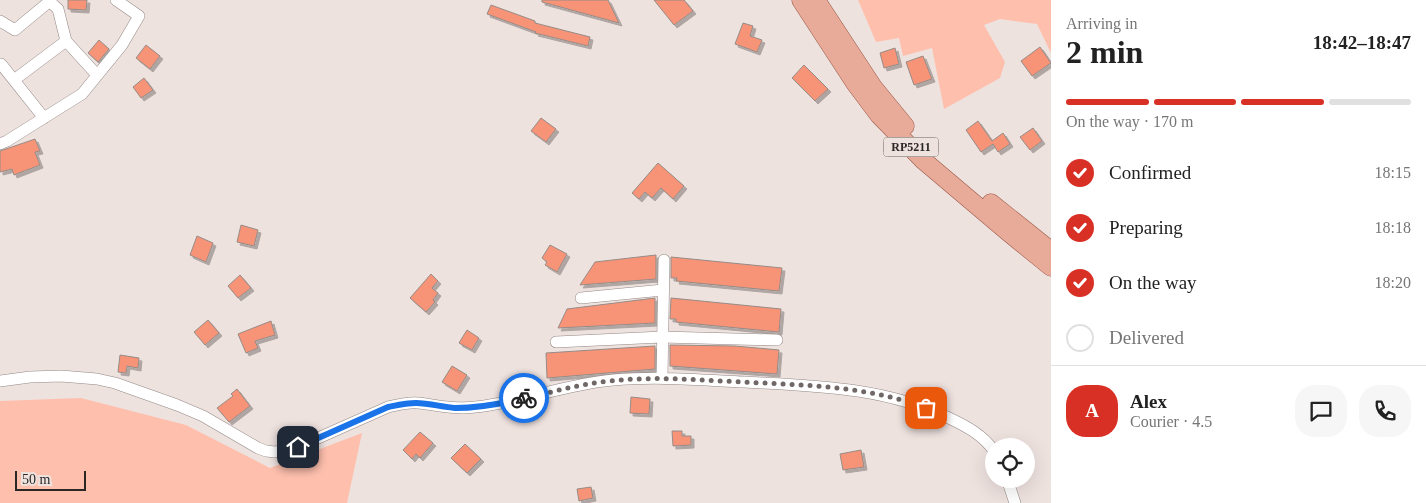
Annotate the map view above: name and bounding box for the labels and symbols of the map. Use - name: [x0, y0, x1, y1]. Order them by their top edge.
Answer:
- road number: RP5211: [884, 138, 938, 156]
- courier: [499, 373, 549, 423]
- pin: [905, 387, 947, 429]
- pin: [277, 426, 319, 468]
- scale bar: [15, 468, 86, 491]

